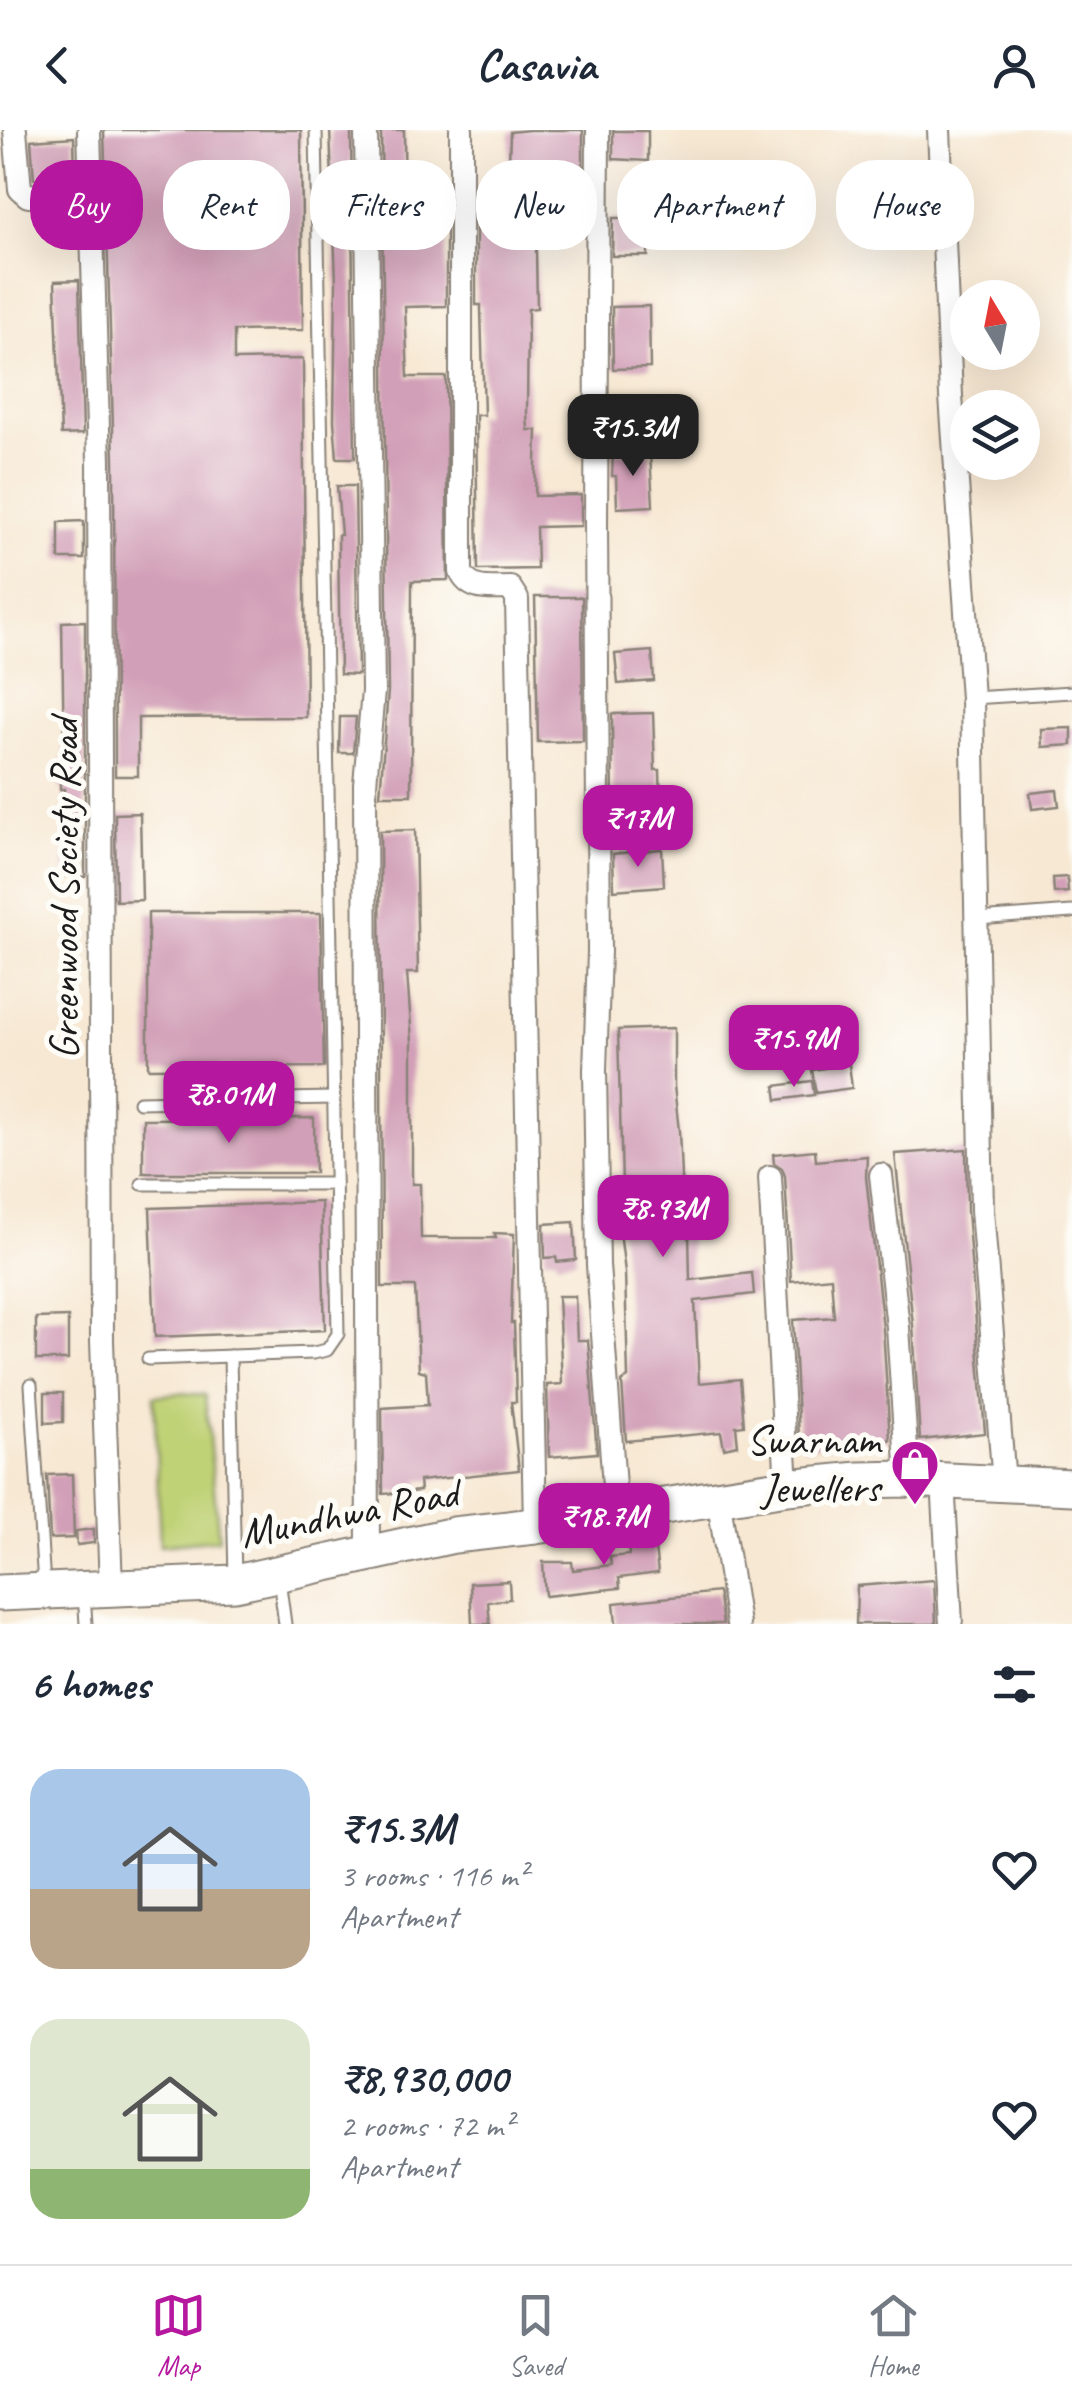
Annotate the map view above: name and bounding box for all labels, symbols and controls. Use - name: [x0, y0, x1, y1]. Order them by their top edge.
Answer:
- text: Casavia: [476, 37, 596, 94]
- icon: back: [30, 38, 85, 93]
- icon: person: [987, 38, 1042, 93]
- chip: Buy: [30, 160, 143, 250]
- chip: Rent: [163, 160, 290, 250]
- chip: Filters: [310, 160, 456, 250]
- chip: New: [476, 160, 597, 250]
- chip: Apartment: [617, 160, 816, 250]
- chip: House: [836, 160, 974, 250]
- north arrow: [950, 280, 1040, 370]
- map controls: [950, 280, 1040, 480]
- button: layers: [950, 390, 1040, 480]
- pin: ₹15.3M: [552, 394, 714, 479]
- text: ₹15.3M: [590, 406, 676, 447]
- street label: Greenwood Society Road: [38, 712, 91, 1059]
- pin: ₹17M: [579, 785, 697, 870]
- text: ₹17M: [605, 797, 671, 838]
- pin: ₹15.9M: [713, 1005, 875, 1090]
- text: ₹15.9M: [751, 1017, 837, 1058]
- pin: ₹8.01M: [148, 1061, 310, 1146]
- text: ₹8.01M: [185, 1073, 273, 1114]
- pin: ₹8.93M: [582, 1175, 744, 1260]
- text: ₹8.93M: [620, 1187, 706, 1228]
- place label: Swarnam Jewellers: [746, 1414, 884, 1515]
- shop icon: Swarnam Jewellers: [889, 1438, 941, 1506]
- street label: Mundhwa Road: [236, 1465, 469, 1560]
- pin: ₹18.7M: [523, 1483, 685, 1568]
- text: ₹18.7M: [560, 1495, 648, 1536]
- icon: filters: [987, 1657, 1042, 1712]
- text: 6 homes: [30, 1658, 149, 1711]
- text: ₹15.3M: [340, 1802, 454, 1855]
- icon: home: [110, 1809, 230, 1929]
- icon: heart: [987, 1842, 1042, 1897]
- text: 3 rooms · 116 m²: [340, 1855, 527, 1896]
- text: Apartment: [340, 1896, 458, 1937]
- text: ₹8,930,000: [340, 2052, 507, 2105]
- icon: home: [110, 2059, 230, 2179]
- icon: heart: [987, 2092, 1042, 2147]
- text: 2 rooms · 72 m²: [340, 2105, 513, 2146]
- text: Apartment: [340, 2146, 458, 2187]
- tab: Map: [151, 2288, 206, 2383]
- tab: Saved: [508, 2288, 563, 2383]
- tab: Home: [866, 2288, 921, 2383]

